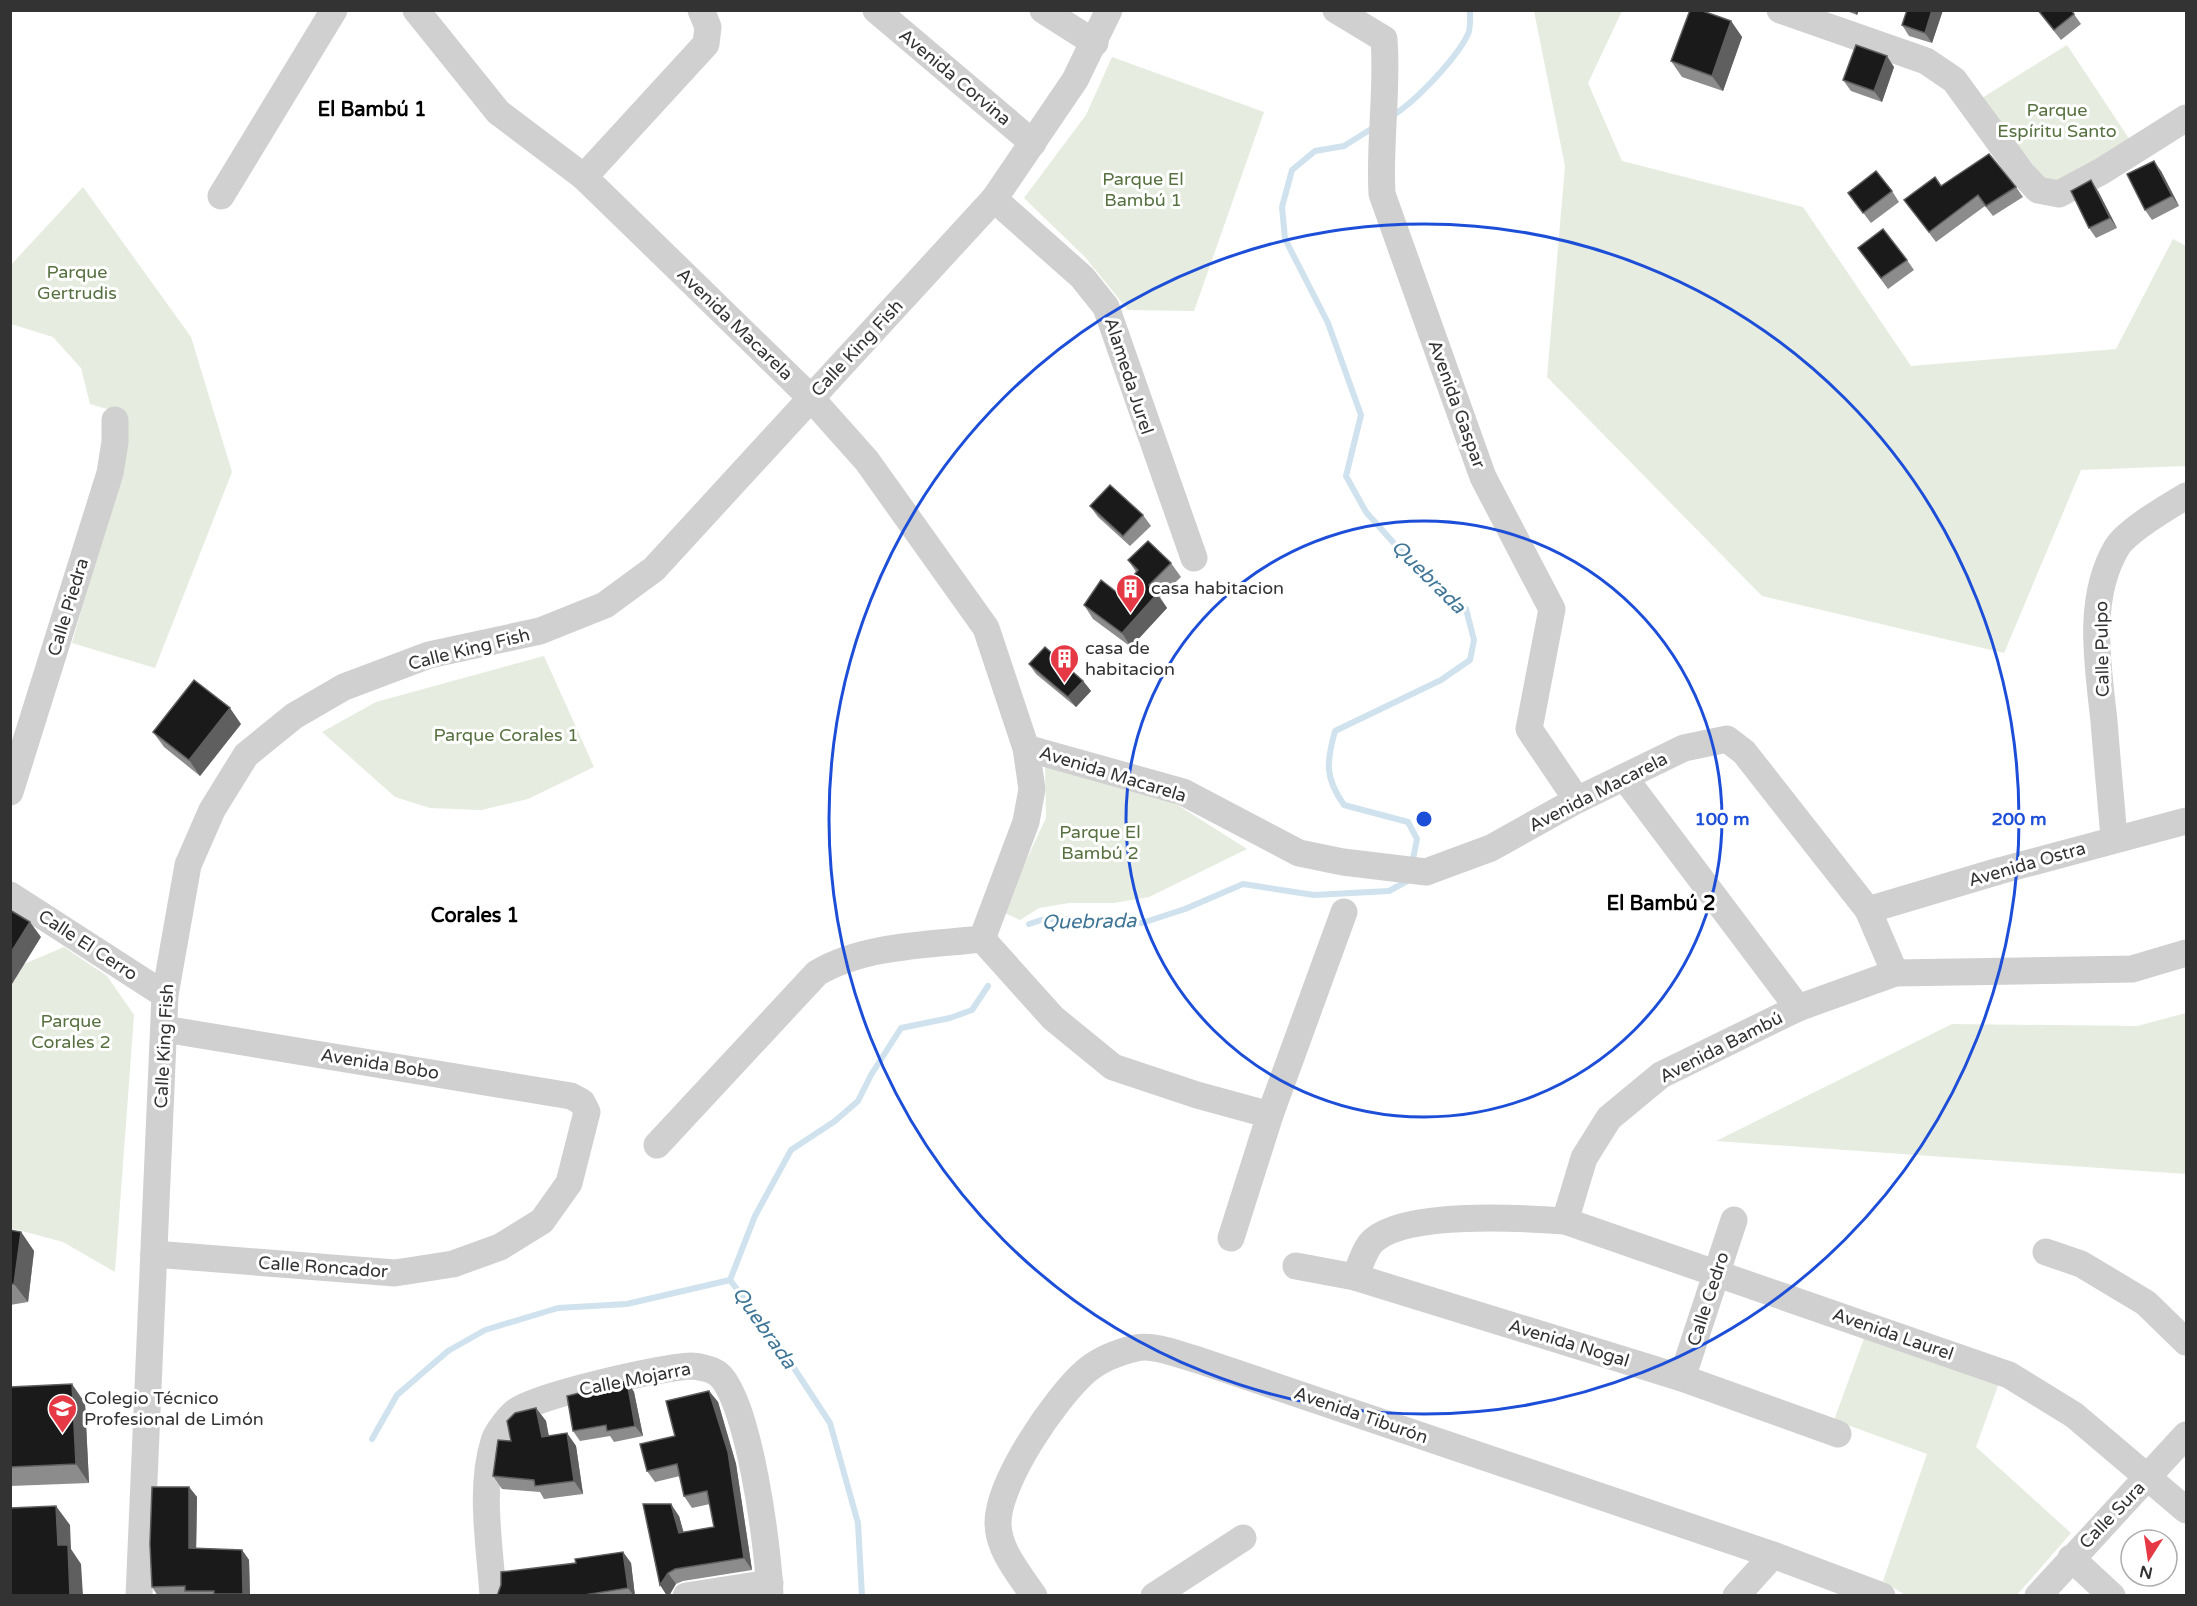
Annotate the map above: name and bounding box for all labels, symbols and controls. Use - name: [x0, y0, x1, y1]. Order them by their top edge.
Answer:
- street label: Avenida Corvina: [895, 24, 1015, 130]
- district label: El Bambú 1: [318, 98, 426, 122]
- park label: Parque Espíritu Santo: [1997, 99, 2117, 142]
- park label: Parque El Bambú 1: [1102, 168, 1184, 211]
- park label: Parque Gertrudis: [37, 261, 117, 304]
- street label: Avenida Macarela: [672, 263, 798, 385]
- street label: Calle King Fish: [806, 295, 908, 401]
- street label: Alameda Jurel: [1100, 315, 1158, 437]
- street label: Avenida Gaspar: [1424, 337, 1490, 471]
- water label: Quebrada: [1386, 535, 1471, 620]
- street label: Calle Piedra: [43, 555, 93, 659]
- building icon: casa habitacion: [1114, 572, 1146, 614]
- place label: casa habitacion: [1151, 577, 1284, 599]
- street label: Calle Pulpo: [2090, 601, 2114, 697]
- street label: Calle King Fish: [406, 623, 532, 675]
- place label: casa de habitacion: [1085, 637, 1175, 680]
- building icon: casa de habitacion: [1048, 642, 1080, 684]
- park label: Parque Corales 1: [433, 724, 579, 746]
- street label: Avenida Macarela: [1037, 741, 1189, 807]
- street label: Avenida Macarela: [1525, 748, 1671, 836]
- text: 100 m: [1694, 808, 1750, 830]
- text: 200 m: [1991, 808, 2047, 830]
- centre of rings: [1414, 809, 1434, 829]
- park label: Parque El Bambú 2: [1059, 821, 1141, 864]
- street label: Avenida Ostra: [1966, 837, 2088, 891]
- district label: El Bambú 2: [1607, 892, 1715, 916]
- district label: Corales 1: [431, 904, 519, 928]
- street label: Calle El Cerro: [34, 905, 142, 985]
- water label: Quebrada: [1041, 909, 1137, 935]
- street label: Calle King Fish: [150, 983, 178, 1109]
- street label: Avenida Bambú: [1656, 1006, 1786, 1088]
- park label: Parque Corales 2: [31, 1010, 111, 1053]
- street label: Avenida Bobo: [319, 1044, 441, 1084]
- street label: Calle Cedro: [1682, 1249, 1734, 1349]
- street label: Calle Roncador: [257, 1251, 389, 1283]
- water label: Quebrada: [727, 1282, 801, 1374]
- street label: Avenida Laurel: [1830, 1303, 1956, 1365]
- street label: Avenida Nogal: [1506, 1314, 1632, 1372]
- street label: Calle Mojarra: [577, 1357, 693, 1401]
- street label: Avenida Tiburón: [1291, 1382, 1431, 1448]
- place label: Colegio Técnico Profesional de Limón: [84, 1387, 264, 1430]
- school or university icon: Colegio Técnico Profesional de Limón: [47, 1392, 79, 1434]
- street label: Calle Sura: [2074, 1477, 2150, 1553]
- north arrow: [2119, 1528, 2179, 1588]
- text: N: [2138, 1561, 2154, 1583]

